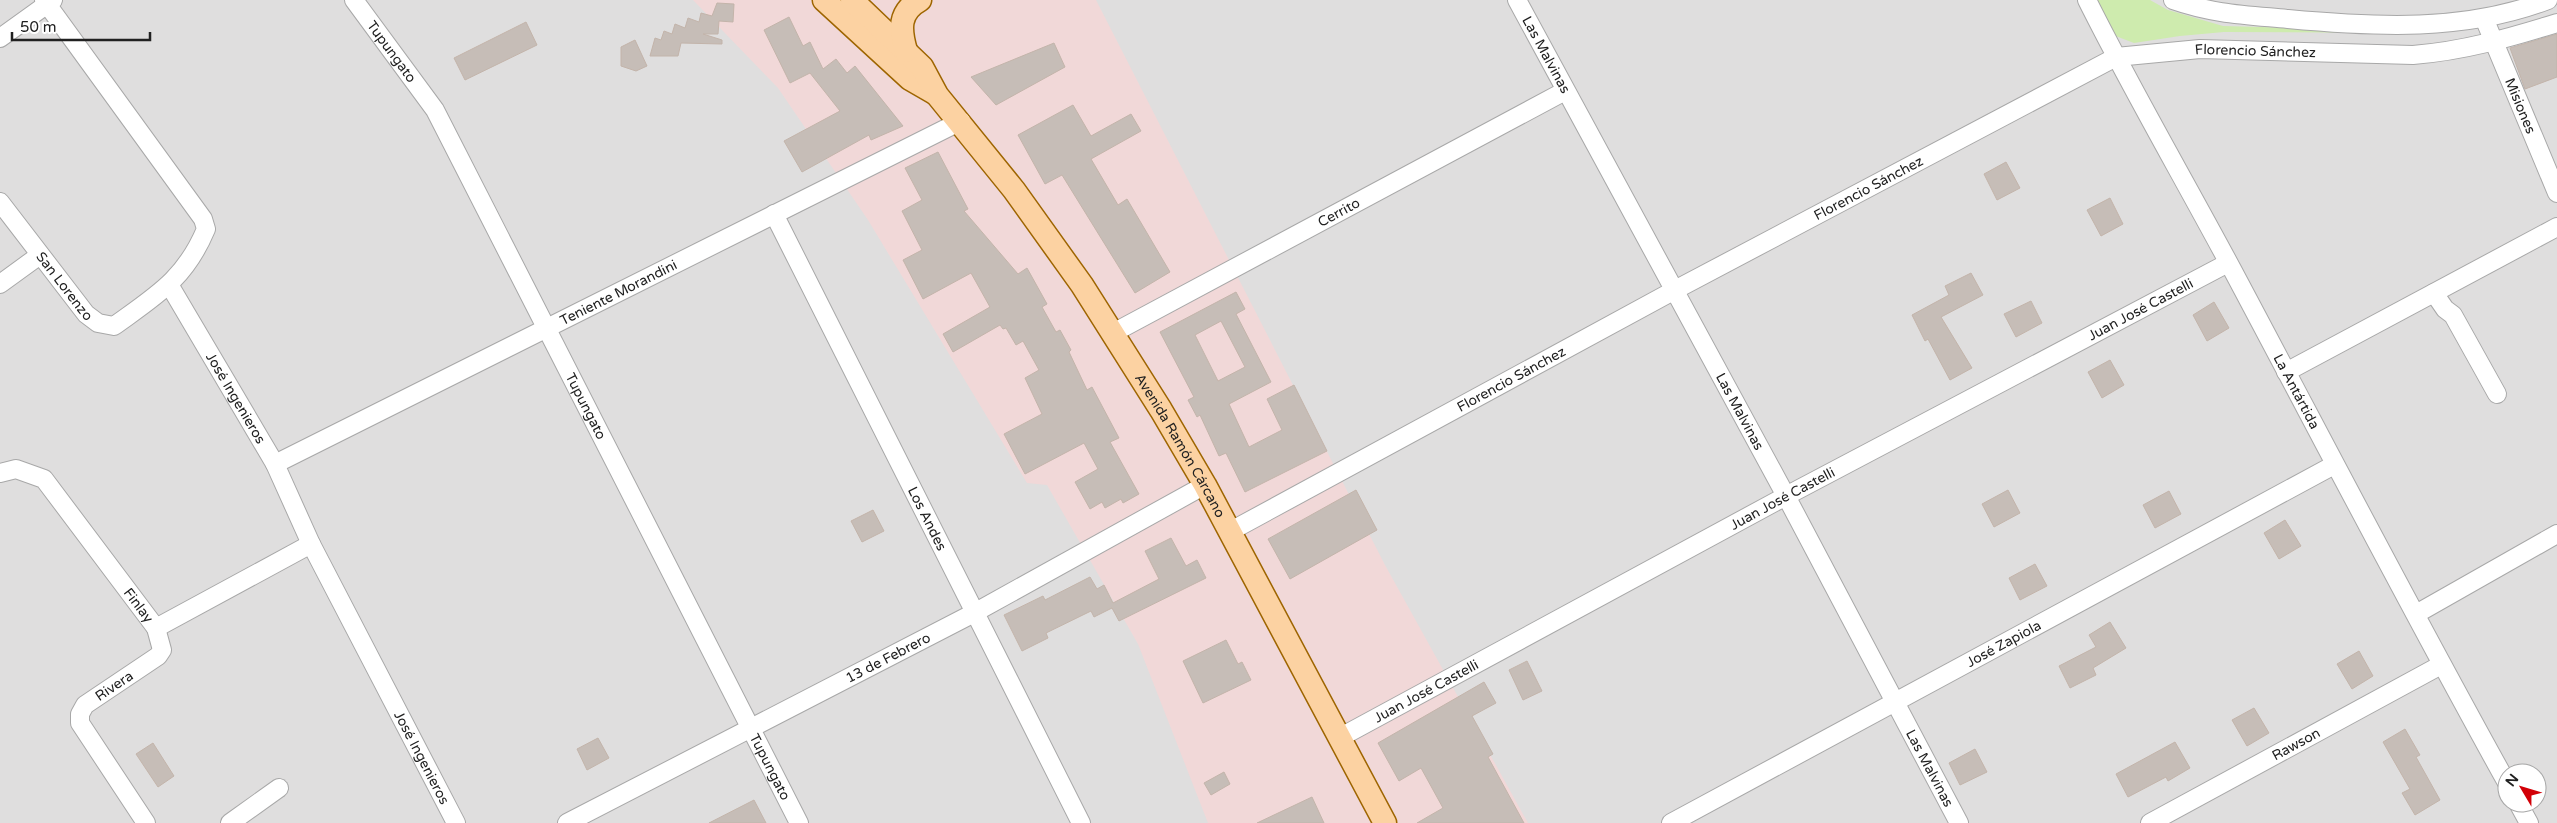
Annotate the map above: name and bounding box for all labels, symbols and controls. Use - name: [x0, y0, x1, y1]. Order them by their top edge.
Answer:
- scale bar: [12, 10, 150, 42]
- street label: Las Malvinas: [1519, 13, 1574, 96]
- street label: Tupungato: [364, 17, 420, 86]
- text: 50 m: [20, 18, 57, 36]
- street label: Florencio Sánchez: [2194, 40, 2316, 61]
- street label: Misiones: [2501, 75, 2540, 136]
- street label: Florencio Sánchez: [1811, 152, 1926, 224]
- street label: Cerrito: [1315, 194, 1363, 230]
- street label: San Lorenzo: [33, 248, 96, 324]
- street label: Teniente Morandini: [557, 256, 680, 329]
- street label: Juan José Castelli: [2085, 274, 2196, 344]
- street label: Florencio Sánchez: [1454, 342, 1568, 415]
- street label: José Ingenieros: [203, 349, 270, 447]
- street label: La Antártida: [2270, 351, 2324, 432]
- street label: Tupungato: [562, 370, 610, 442]
- street label: Avenida Ramón Cárcano: [1132, 370, 1229, 520]
- street label: Las Malvinas: [1712, 370, 1768, 453]
- street label: Juan José Castelli: [1727, 463, 1838, 533]
- street label: Los Andes: [904, 484, 951, 554]
- street label: Finlay: [120, 584, 158, 626]
- street label: José Zapiola: [1963, 616, 2044, 670]
- street label: 13 de Febrero: [843, 629, 933, 686]
- street label: Juan José Castelli: [1371, 656, 1481, 726]
- street label: Rivera: [92, 667, 136, 704]
- street label: José Ingenieros: [391, 708, 453, 807]
- street label: Rawson: [2269, 724, 2323, 764]
- street label: Las Malvinas: [1902, 726, 1957, 810]
- street label: Tupungato: [746, 731, 794, 803]
- north arrow: [2497, 763, 2547, 813]
- text: N: [2502, 771, 2522, 790]

